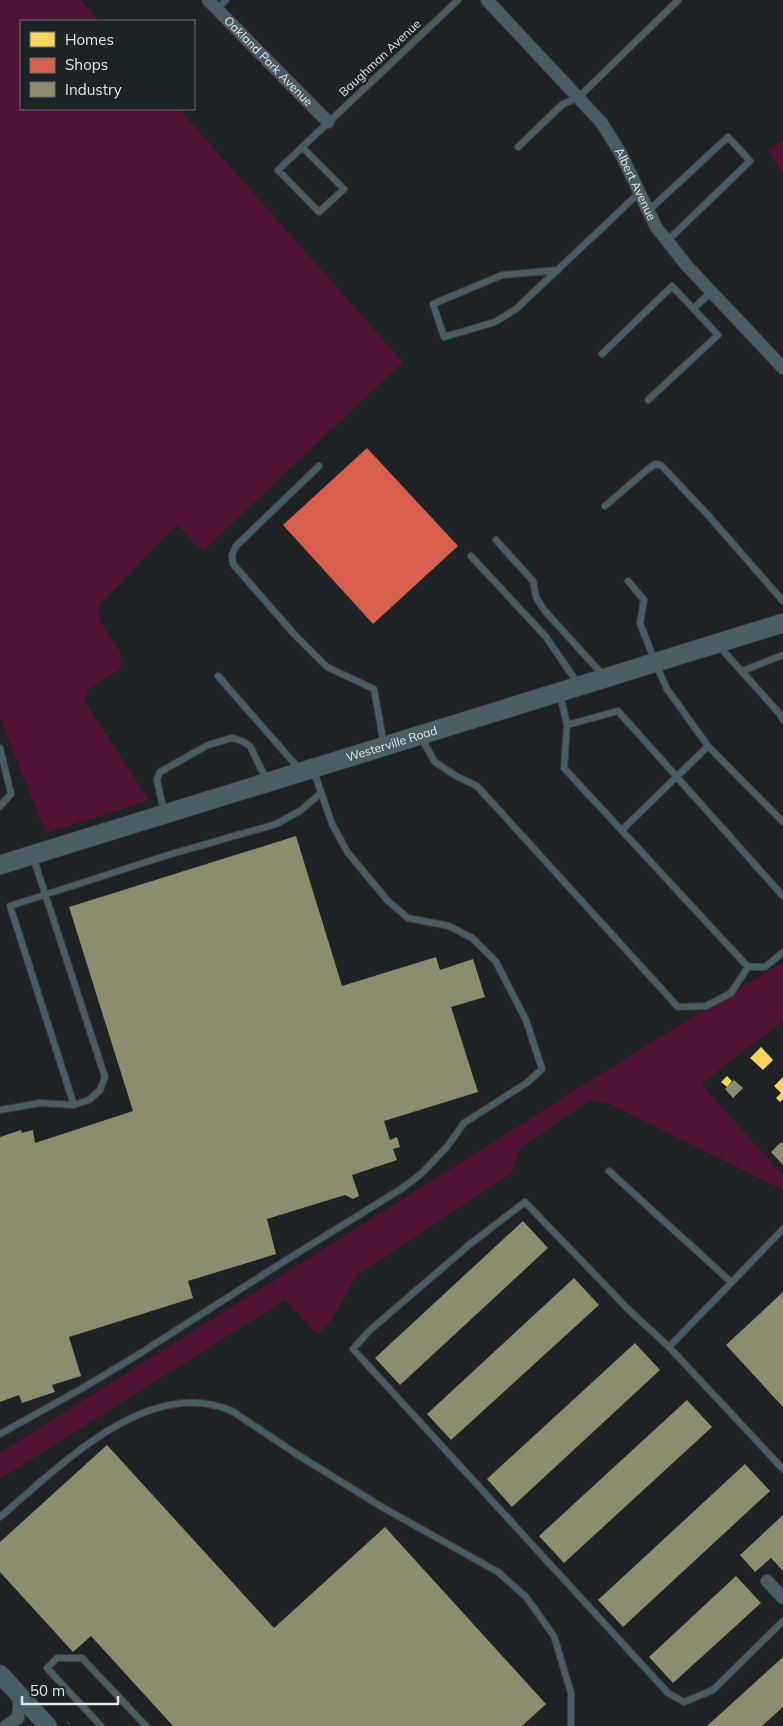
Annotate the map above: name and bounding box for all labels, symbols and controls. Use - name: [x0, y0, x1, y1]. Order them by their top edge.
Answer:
- street label: Oakland Park Avenue: [221, 13, 316, 109]
- street label: Baughman Avenue: [336, 16, 424, 99]
- legend: [20, 20, 195, 110]
- text: Homes: [65, 30, 114, 49]
- text: Shops: [65, 55, 108, 74]
- text: Industry: [65, 80, 122, 99]
- street label: Albert Avenue: [612, 144, 660, 223]
- street label: Westerville Road: [344, 722, 439, 765]
- scale bar: [22, 1674, 119, 1706]
- text: 50 m: [30, 1681, 65, 1700]

